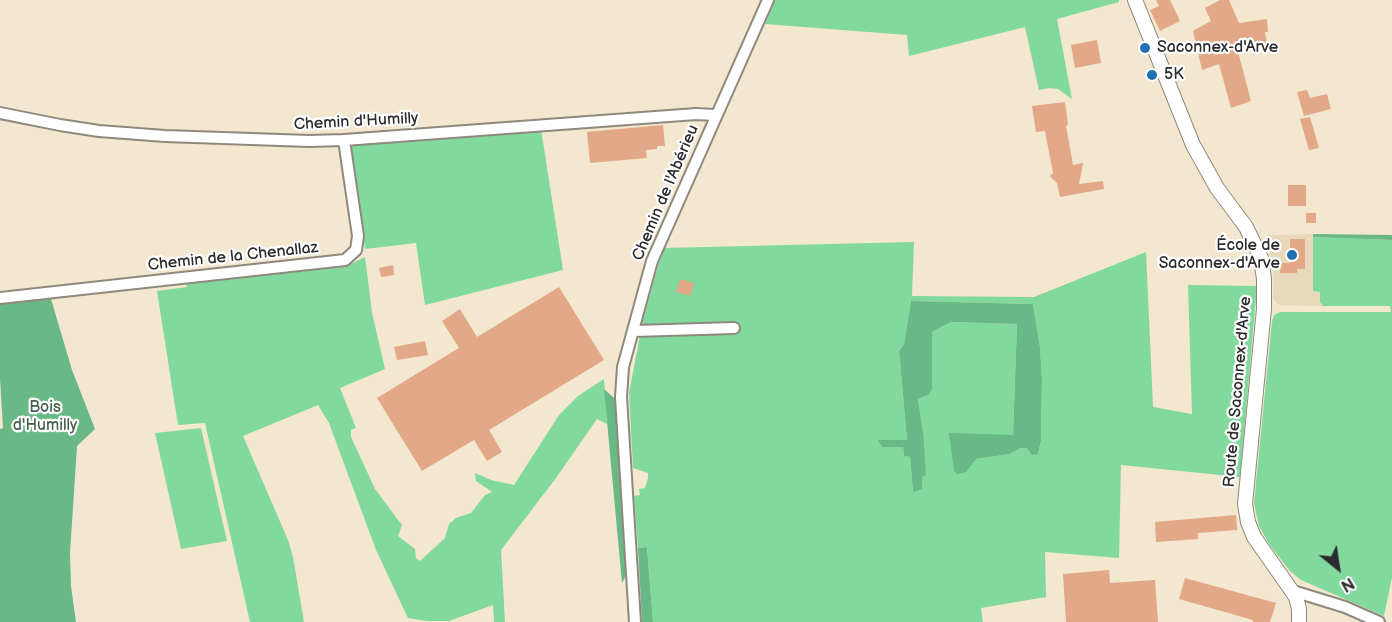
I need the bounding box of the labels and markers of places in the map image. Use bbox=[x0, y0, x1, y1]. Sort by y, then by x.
place label: Saconnex-d'Arve bbox=[1157, 38, 1278, 58]
marker: Saconnex-d'Arve bbox=[1138, 41, 1152, 55]
place label: 5K bbox=[1164, 65, 1183, 85]
marker: 5K bbox=[1145, 68, 1159, 82]
place label: École de Saconnex-d'Arve bbox=[1159, 236, 1280, 274]
marker: École de Saconnex-d'Arve bbox=[1285, 248, 1299, 262]

